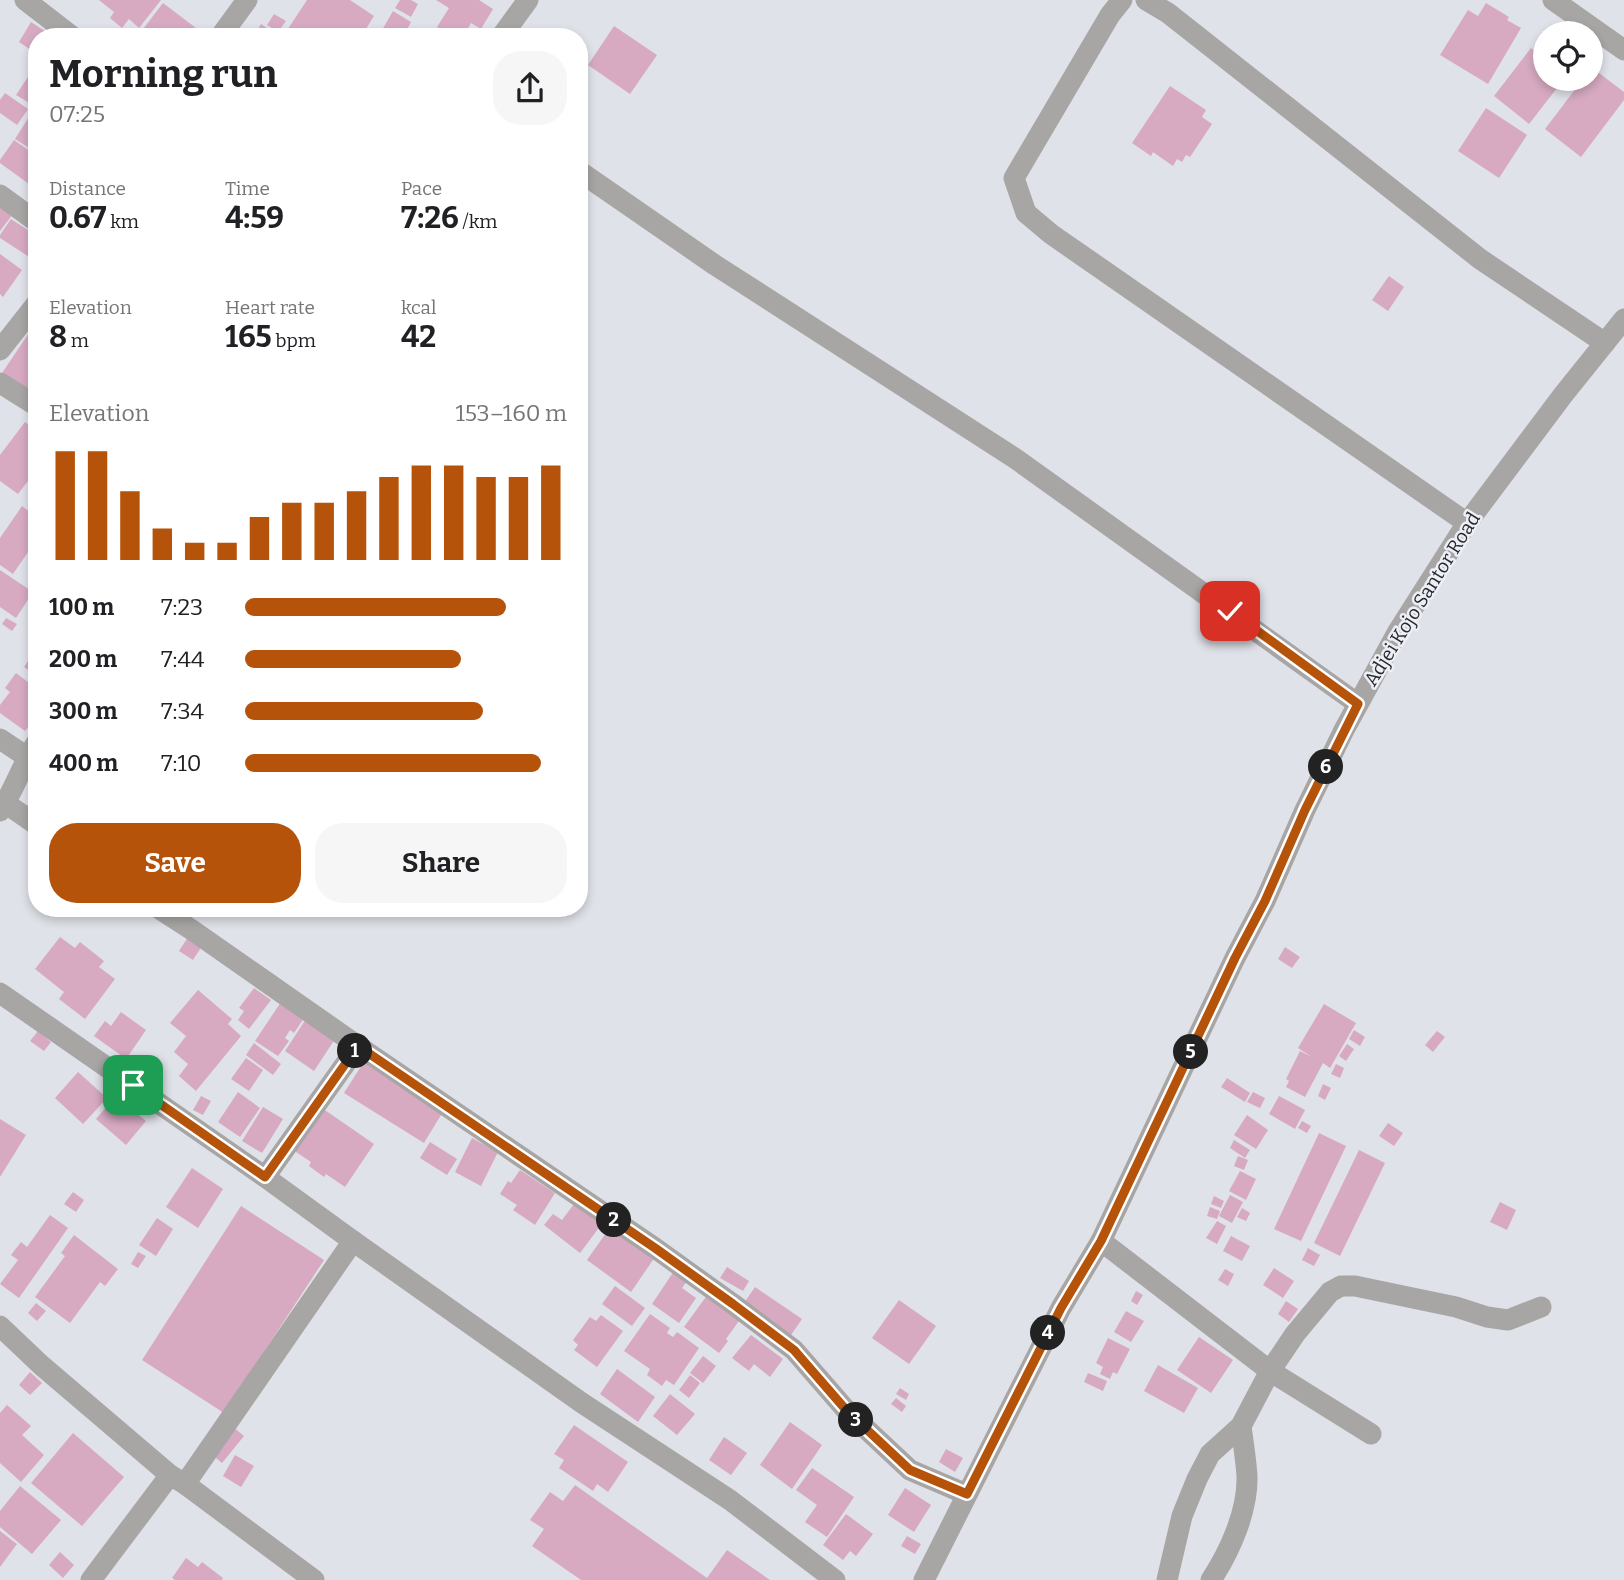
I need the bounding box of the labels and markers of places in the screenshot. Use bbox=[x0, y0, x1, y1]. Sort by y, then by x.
pin bbox=[1200, 581, 1260, 641]
pin: 6 bbox=[1308, 750, 1344, 784]
pin: 1 bbox=[338, 1034, 372, 1068]
pin: 5 bbox=[1174, 1034, 1208, 1070]
pin bbox=[103, 1055, 163, 1115]
pin: 2 bbox=[596, 1202, 632, 1238]
pin: 4 bbox=[1030, 1316, 1066, 1350]
pin: 3 bbox=[838, 1402, 874, 1438]

